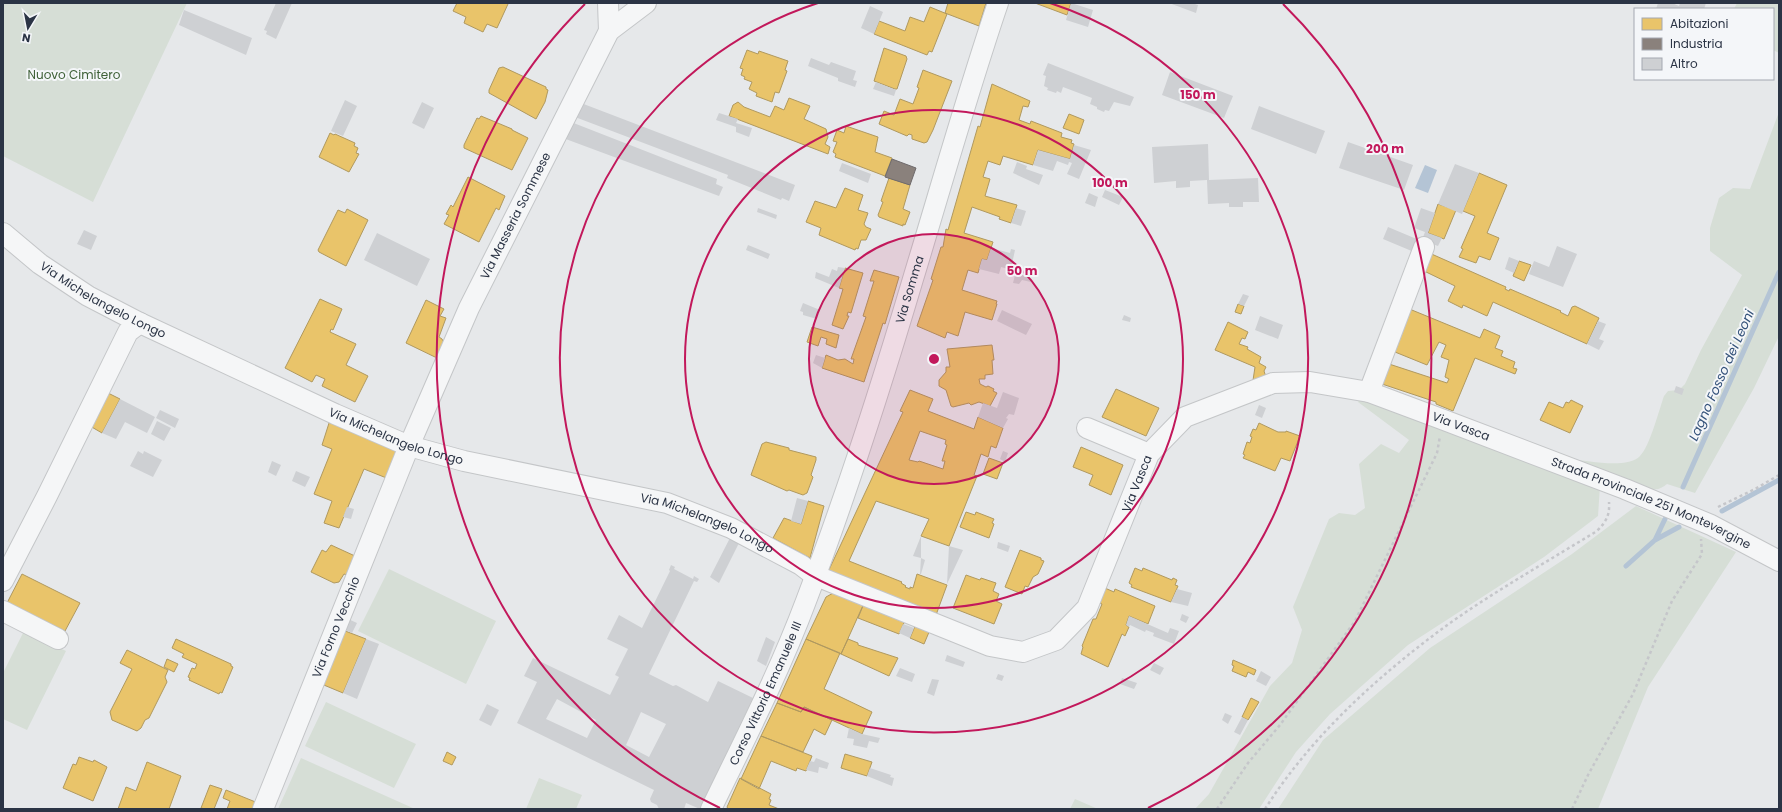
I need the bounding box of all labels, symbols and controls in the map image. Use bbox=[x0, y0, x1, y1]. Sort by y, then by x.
north arrow bbox=[8, 8, 48, 48]
legend bbox=[1634, 8, 1774, 80]
text: Abitazioni bbox=[1670, 15, 1728, 32]
text: N bbox=[21, 29, 32, 46]
text: Industria bbox=[1670, 35, 1723, 52]
text: Altro bbox=[1670, 55, 1698, 72]
park label: Nuovo Cimitero bbox=[28, 66, 121, 83]
text: 150 m bbox=[1180, 86, 1216, 103]
text: 200 m bbox=[1366, 140, 1404, 157]
street label: Via Masseria Sommese bbox=[476, 149, 554, 282]
text: 100 m bbox=[1092, 174, 1128, 191]
street label: Via Somma bbox=[891, 254, 928, 325]
street label: Via Michelangelo Longo bbox=[37, 257, 169, 342]
text: 50 m bbox=[1007, 262, 1038, 279]
water label: Lagno Fosso dei Leoni bbox=[1684, 306, 1759, 444]
centre of rings bbox=[927, 352, 941, 366]
street label: Via Michelangelo Longo bbox=[326, 403, 466, 469]
street label: Via Vasca bbox=[1430, 407, 1492, 445]
street label: Via Vasca bbox=[1117, 452, 1156, 515]
street label: Strada Provinciale 251 Montevergine bbox=[1549, 453, 1754, 553]
street label: Via Michelangelo Longo bbox=[639, 489, 777, 557]
street label: Via Forno Vecchio bbox=[308, 574, 364, 680]
street label: Corso Vittorio Emanuele III bbox=[725, 619, 805, 768]

